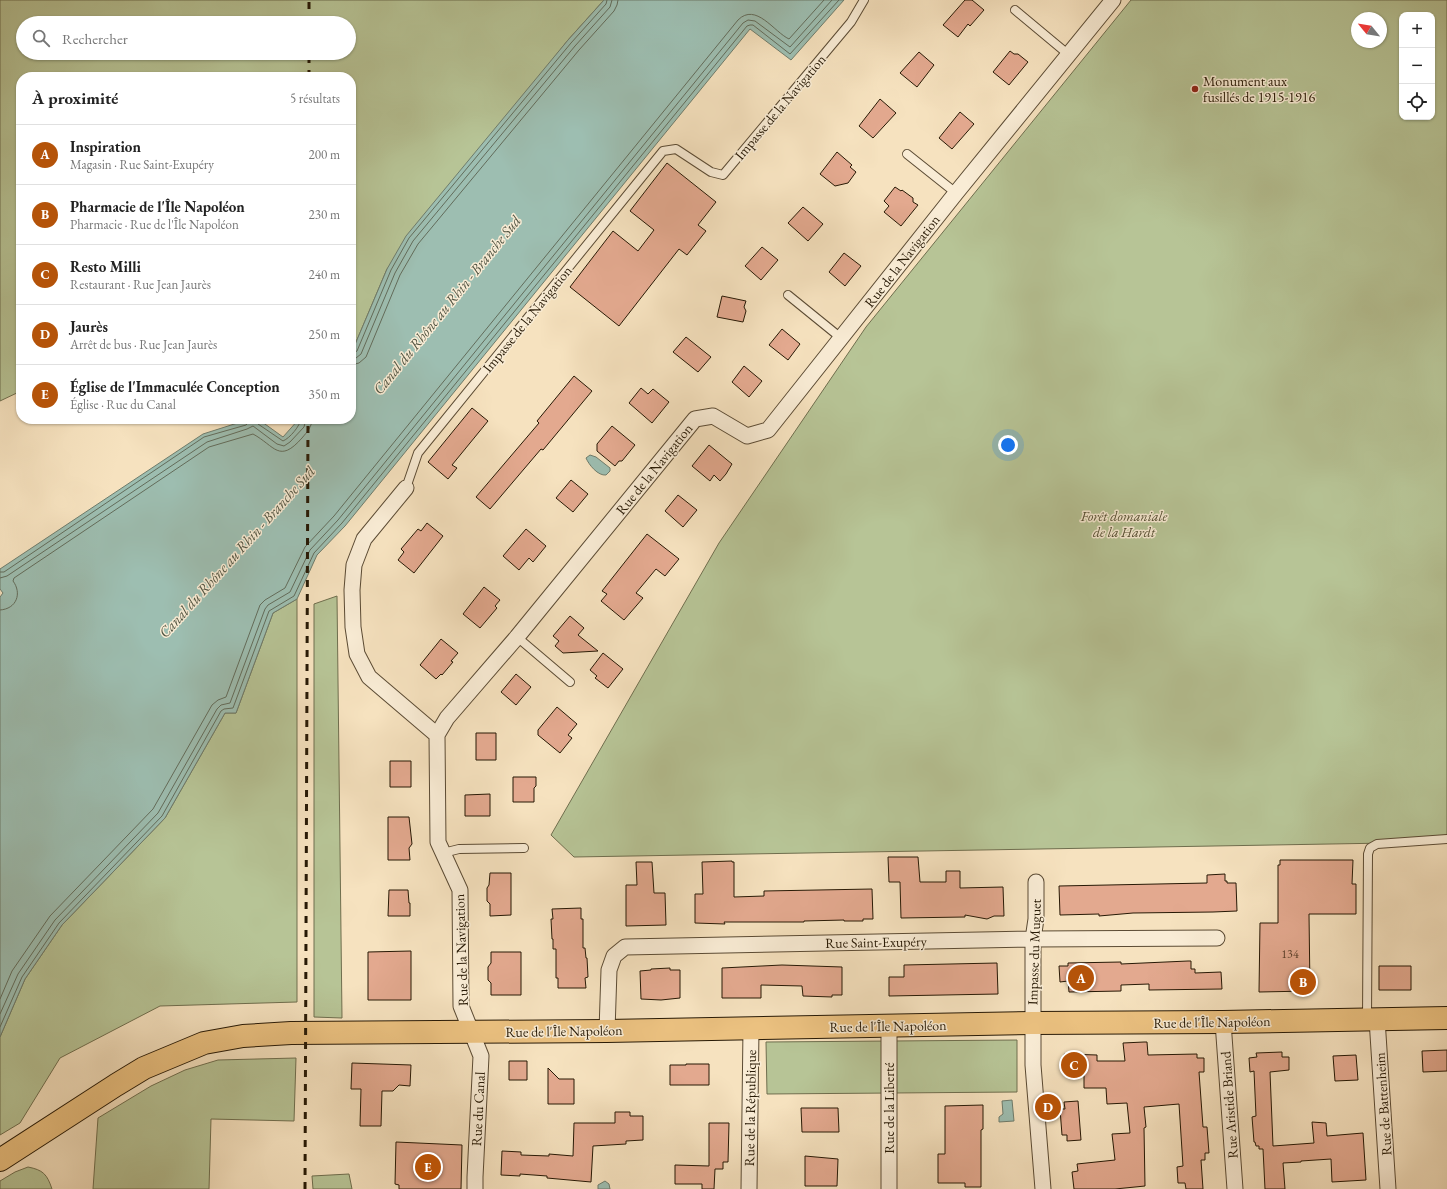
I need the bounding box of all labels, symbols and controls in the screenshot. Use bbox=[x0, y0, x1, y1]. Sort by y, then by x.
north arrow bbox=[1351, 12, 1387, 48]
map controls bbox=[1399, 12, 1435, 120]
button: + bbox=[1399, 12, 1435, 48]
search box bbox=[16, 16, 356, 60]
icon: search bbox=[30, 27, 52, 49]
text: Rechercher bbox=[62, 29, 128, 48]
button: − bbox=[1399, 48, 1435, 84]
street label: Impasse de la Navigation bbox=[731, 50, 830, 163]
place label: Monument aux fusillés de 1915-1916 bbox=[1203, 72, 1316, 106]
marker: Monument aux fusillés de 1915-1916 bbox=[1190, 84, 1200, 94]
button: locate bbox=[1399, 84, 1435, 120]
text: À proximité bbox=[32, 87, 118, 109]
text: 5 résultats bbox=[290, 90, 340, 107]
text: Inspiration bbox=[70, 137, 141, 156]
text: A bbox=[40, 146, 50, 163]
text: 200 m bbox=[309, 146, 340, 163]
text: Magasin · Rue Saint-Exupéry bbox=[70, 156, 214, 173]
text: Pharmacie de l'Île Napoléon bbox=[70, 197, 245, 216]
text: B bbox=[41, 206, 49, 223]
text: 230 m bbox=[309, 206, 340, 223]
water label: Canal du Rhône au Rhin - Branche Sud bbox=[369, 211, 525, 398]
street label: Rue de la Navigation bbox=[860, 211, 944, 311]
text: Pharmacie · Rue de l'Île Napoléon bbox=[70, 216, 239, 233]
text: Resto Milli bbox=[70, 257, 141, 276]
street label: Impasse de la Navigation bbox=[478, 261, 576, 376]
text: C bbox=[40, 266, 50, 283]
text: 240 m bbox=[309, 266, 340, 283]
text: Restaurant · Rue Jean Jaurès bbox=[70, 276, 211, 293]
text: Jaurès bbox=[70, 317, 108, 336]
text: D bbox=[40, 326, 50, 343]
text: 250 m bbox=[309, 326, 340, 343]
text: Arrêt de bus · Rue Jean Jaurès bbox=[70, 336, 217, 353]
text: Église de l'Immaculée Conception bbox=[70, 377, 280, 396]
text: E bbox=[41, 386, 49, 403]
text: 350 m bbox=[309, 386, 340, 403]
text: Église · Rue du Canal bbox=[70, 396, 176, 413]
street label: Rue de la Navigation bbox=[612, 419, 697, 518]
your location bbox=[998, 435, 1018, 455]
water label: Canal du Rhône au Rhin - Branche Sud bbox=[154, 462, 319, 641]
park label: Forêt domaniale de la Hardt bbox=[1080, 507, 1167, 541]
street label: Rue de la Navigation bbox=[450, 893, 472, 1007]
street label: Impasse du Muguet bbox=[1023, 898, 1045, 1005]
street label: Rue Saint-Exupéry bbox=[825, 932, 928, 952]
house number: 134 bbox=[1281, 946, 1299, 962]
pin: A bbox=[1068, 963, 1094, 993]
pin: B bbox=[1290, 967, 1316, 997]
street label: Rue de l'Île Napoléon bbox=[1153, 1012, 1271, 1032]
street label: Rue de l'Île Napoléon bbox=[829, 1016, 947, 1036]
street label: Rue de l'Île Napoléon bbox=[505, 1021, 623, 1041]
street label: Rue de la République bbox=[740, 1049, 760, 1167]
pin: C bbox=[1061, 1050, 1087, 1080]
street label: Rue Aristide Briand bbox=[1216, 1050, 1242, 1159]
street label: Rue de Battenheim bbox=[1370, 1052, 1396, 1156]
street label: Rue de la Liberté bbox=[880, 1062, 898, 1154]
street label: Rue du Canal bbox=[467, 1071, 489, 1147]
pin: D bbox=[1035, 1092, 1061, 1122]
pin: E bbox=[415, 1152, 441, 1182]

